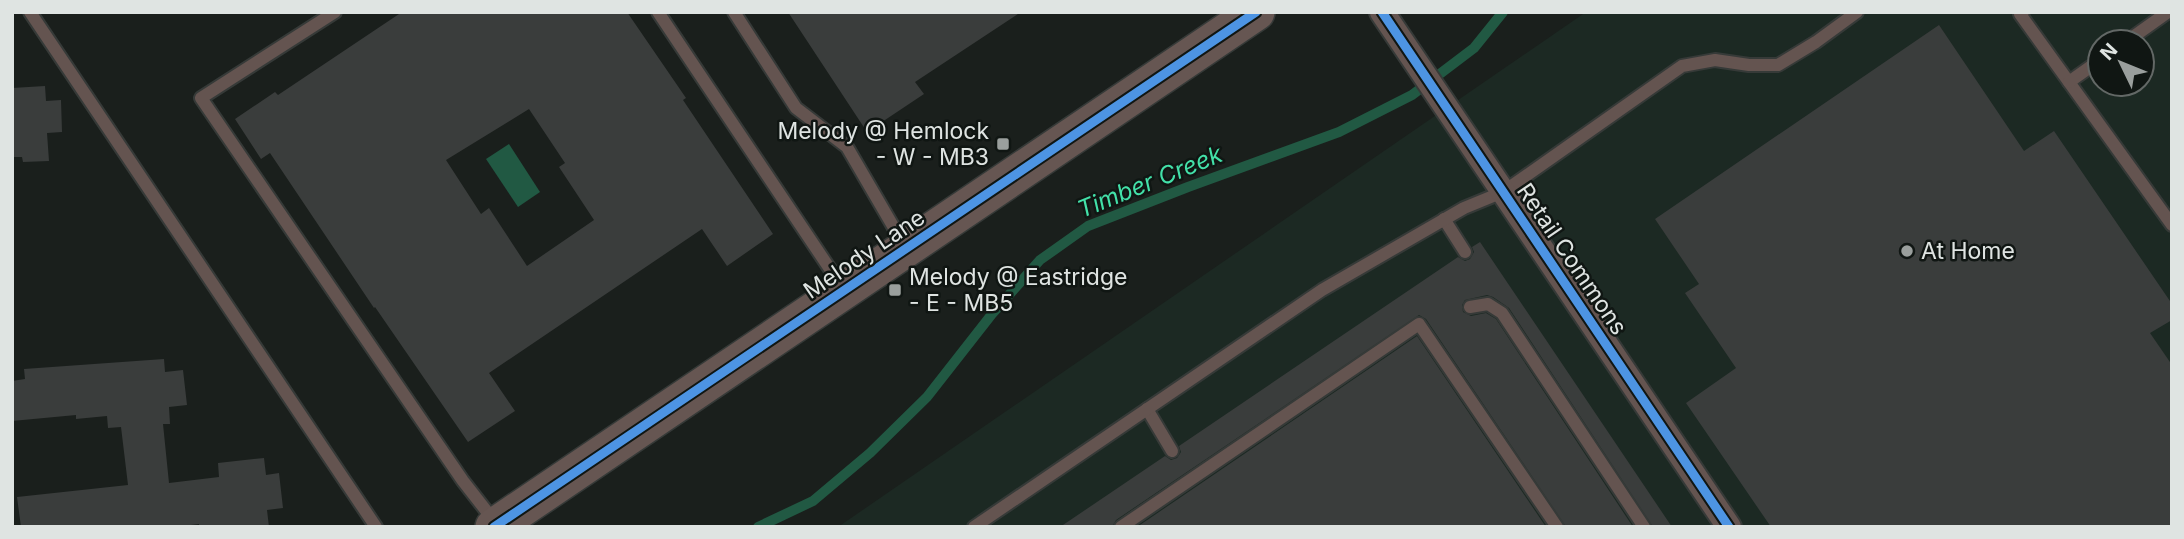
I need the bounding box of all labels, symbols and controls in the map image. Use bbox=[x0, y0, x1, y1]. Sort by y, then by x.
north arrow bbox=[2086, 28, 2156, 98]
text: N bbox=[2096, 39, 2122, 65]
place label: Melody @ Hemlock - W - MB3 bbox=[777, 117, 989, 171]
marker: Melody @ Hemlock - W - MB3 bbox=[995, 136, 1011, 152]
water label: Timber Creek bbox=[1073, 139, 1227, 224]
street label: Retail Commons bbox=[1511, 178, 1633, 340]
street label: Melody Lane bbox=[798, 203, 930, 305]
place label: At Home bbox=[1921, 237, 2015, 265]
marker: At Home bbox=[1899, 243, 1915, 259]
place label: Melody @ Eastridge - E - MB5 bbox=[909, 263, 1127, 317]
marker: Melody @ Eastridge - E - MB5 bbox=[887, 282, 903, 298]

